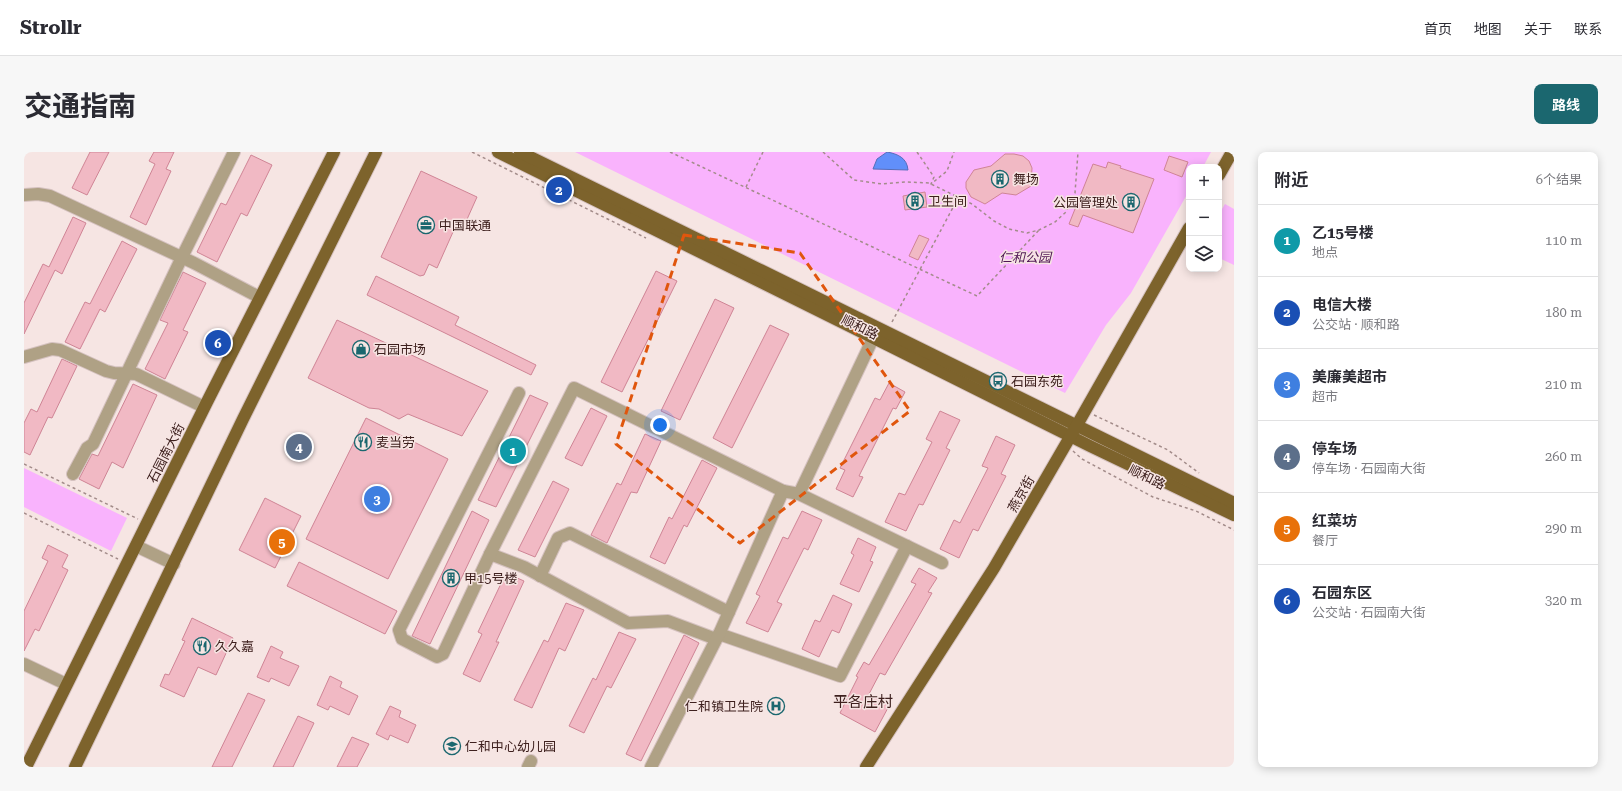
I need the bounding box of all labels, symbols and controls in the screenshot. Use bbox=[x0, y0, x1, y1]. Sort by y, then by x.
text: Strollr bbox=[20, 16, 82, 39]
text: 首页 bbox=[1424, 21, 1452, 37]
text: 地图 bbox=[1474, 21, 1502, 37]
text: 关于 bbox=[1524, 21, 1552, 37]
text: 联系 bbox=[1574, 21, 1602, 37]
button: 路线 bbox=[1534, 84, 1598, 124]
text: 交通指南 bbox=[24, 90, 136, 123]
map controls bbox=[1186, 164, 1222, 272]
button: + bbox=[1186, 164, 1222, 200]
building icon: 舞场 bbox=[990, 169, 1010, 189]
text: 附近 bbox=[1274, 170, 1308, 190]
place label: 舞场 bbox=[1013, 172, 1039, 187]
text: 6个结果 bbox=[1536, 172, 1582, 187]
pin: 2 bbox=[546, 175, 572, 205]
building icon: 卫生间 bbox=[905, 191, 925, 211]
building icon: 公园管理处 bbox=[1121, 192, 1141, 212]
place label: 卫生间 bbox=[928, 194, 967, 209]
place label: 公园管理处 bbox=[1053, 195, 1118, 210]
button: − bbox=[1186, 200, 1222, 236]
office icon: 中国联通 bbox=[416, 215, 436, 235]
place label: 中国联通 bbox=[439, 218, 491, 233]
text: 乙15号楼 bbox=[1312, 224, 1374, 242]
text: 1 bbox=[1283, 233, 1291, 248]
text: 110 m bbox=[1545, 233, 1582, 248]
button: layers bbox=[1186, 236, 1222, 272]
text: 地点 bbox=[1312, 245, 1338, 260]
park label: 仁和公园 bbox=[999, 250, 1053, 265]
text: 电信大楼 bbox=[1312, 296, 1372, 314]
text: 2 bbox=[1283, 305, 1291, 320]
text: 180 m bbox=[1545, 305, 1582, 320]
street label: 顺和路 bbox=[839, 312, 881, 342]
text: 公交站 · 顺和路 bbox=[1312, 317, 1400, 332]
pin: 6 bbox=[205, 328, 231, 358]
shop icon: 石园市场 bbox=[351, 339, 371, 359]
place label: 石园市场 bbox=[374, 342, 426, 357]
text: 美廉美超市 bbox=[1312, 368, 1387, 386]
bus stop icon: 石园东苑 bbox=[988, 371, 1008, 391]
place label: 石园东苑 bbox=[1011, 374, 1063, 389]
text: 3 bbox=[1283, 377, 1291, 392]
text: 210 m bbox=[1545, 377, 1582, 392]
text: 超市 bbox=[1312, 389, 1338, 404]
your location bbox=[650, 415, 670, 435]
street label: 石园南大街 bbox=[145, 421, 187, 485]
pin: 4 bbox=[286, 432, 312, 462]
restaurant icon: 麦当劳 bbox=[353, 432, 373, 452]
place label: 麦当劳 bbox=[376, 435, 415, 450]
pin: 1 bbox=[500, 436, 526, 466]
text: 停车场 bbox=[1312, 440, 1357, 458]
text: 4 bbox=[1283, 449, 1291, 464]
text: 260 m bbox=[1545, 449, 1582, 464]
text: 停车场 · 石园南大街 bbox=[1312, 461, 1426, 476]
street label: 顺和路 bbox=[1126, 462, 1168, 492]
street label: 燕京街 bbox=[1005, 473, 1037, 515]
pin: 3 bbox=[364, 484, 390, 514]
text: 红菜坊 bbox=[1312, 512, 1357, 530]
text: 5 bbox=[1283, 521, 1291, 536]
text: 290 m bbox=[1545, 521, 1582, 536]
pin: 5 bbox=[269, 527, 295, 557]
text: 餐厅 bbox=[1312, 533, 1338, 548]
building icon: 甲15号楼 bbox=[441, 568, 461, 588]
place label: 甲15号楼 bbox=[464, 571, 518, 586]
text: 石园东区 bbox=[1312, 584, 1372, 602]
text: 6 bbox=[1283, 593, 1291, 608]
text: 320 m bbox=[1545, 593, 1582, 608]
text: 公交站 · 石园南大街 bbox=[1312, 605, 1426, 620]
restaurant icon: 久久嘉 bbox=[192, 636, 212, 656]
place label: 久久嘉 bbox=[215, 639, 254, 654]
district label: 平各庄村 bbox=[833, 693, 893, 711]
hospital icon: 仁和镇卫生院 bbox=[766, 696, 786, 716]
place label: 仁和镇卫生院 bbox=[685, 699, 763, 714]
school or university icon: 仁和中心幼儿园 bbox=[442, 736, 462, 756]
place label: 仁和中心幼儿园 bbox=[465, 739, 556, 754]

